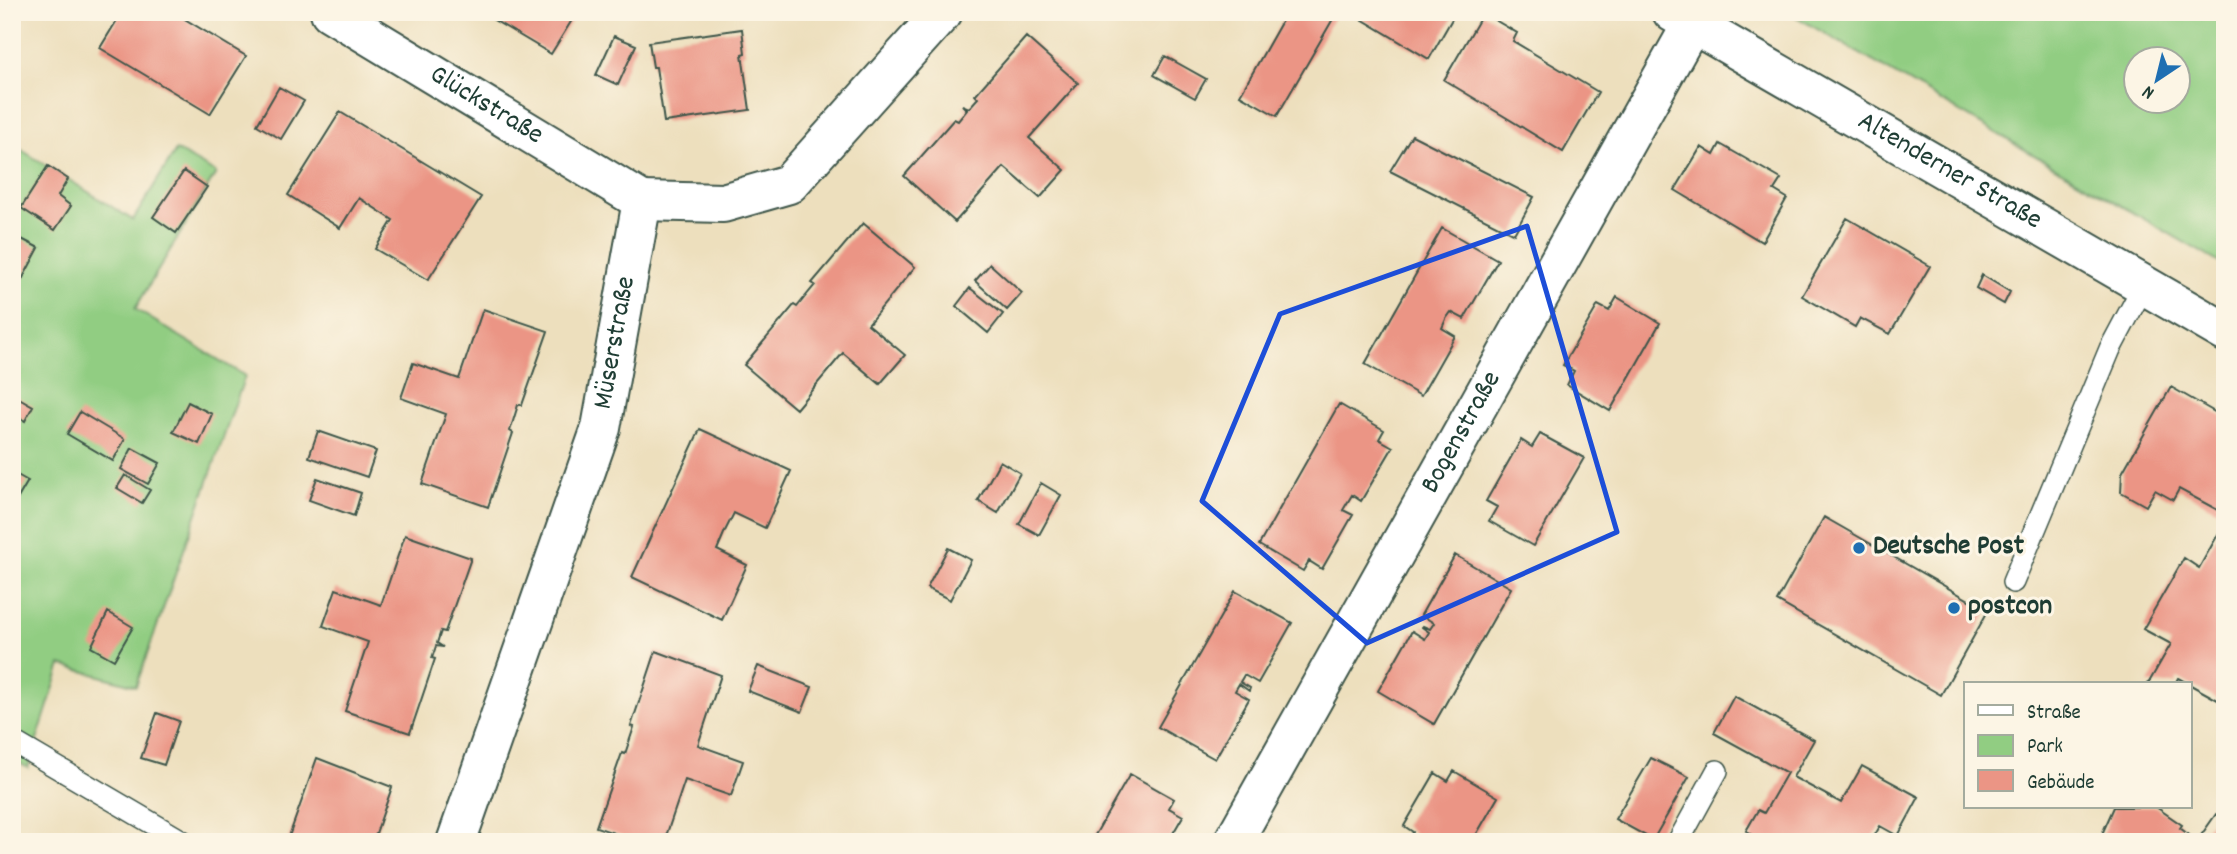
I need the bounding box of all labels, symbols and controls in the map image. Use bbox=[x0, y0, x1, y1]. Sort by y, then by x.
north arrow bbox=[2122, 46, 2192, 116]
street label: Glückstraße bbox=[421, 56, 550, 156]
text: N bbox=[2138, 77, 2161, 105]
street label: Altenderner Straße bbox=[1849, 103, 2049, 242]
street label: Müserstraße bbox=[585, 273, 648, 413]
street label: Bogenstraße bbox=[1412, 365, 1513, 501]
place label: Deutsche Post bbox=[1873, 528, 2025, 568]
marker: Deutsche Post bbox=[1851, 540, 1867, 556]
place label: postcon bbox=[1968, 588, 2052, 628]
marker: postcon bbox=[1946, 600, 1962, 616]
legend bbox=[1964, 682, 2192, 808]
text: Straße bbox=[2027, 699, 2081, 729]
text: Park bbox=[2027, 733, 2063, 763]
text: Gebäude bbox=[2027, 769, 2095, 799]

